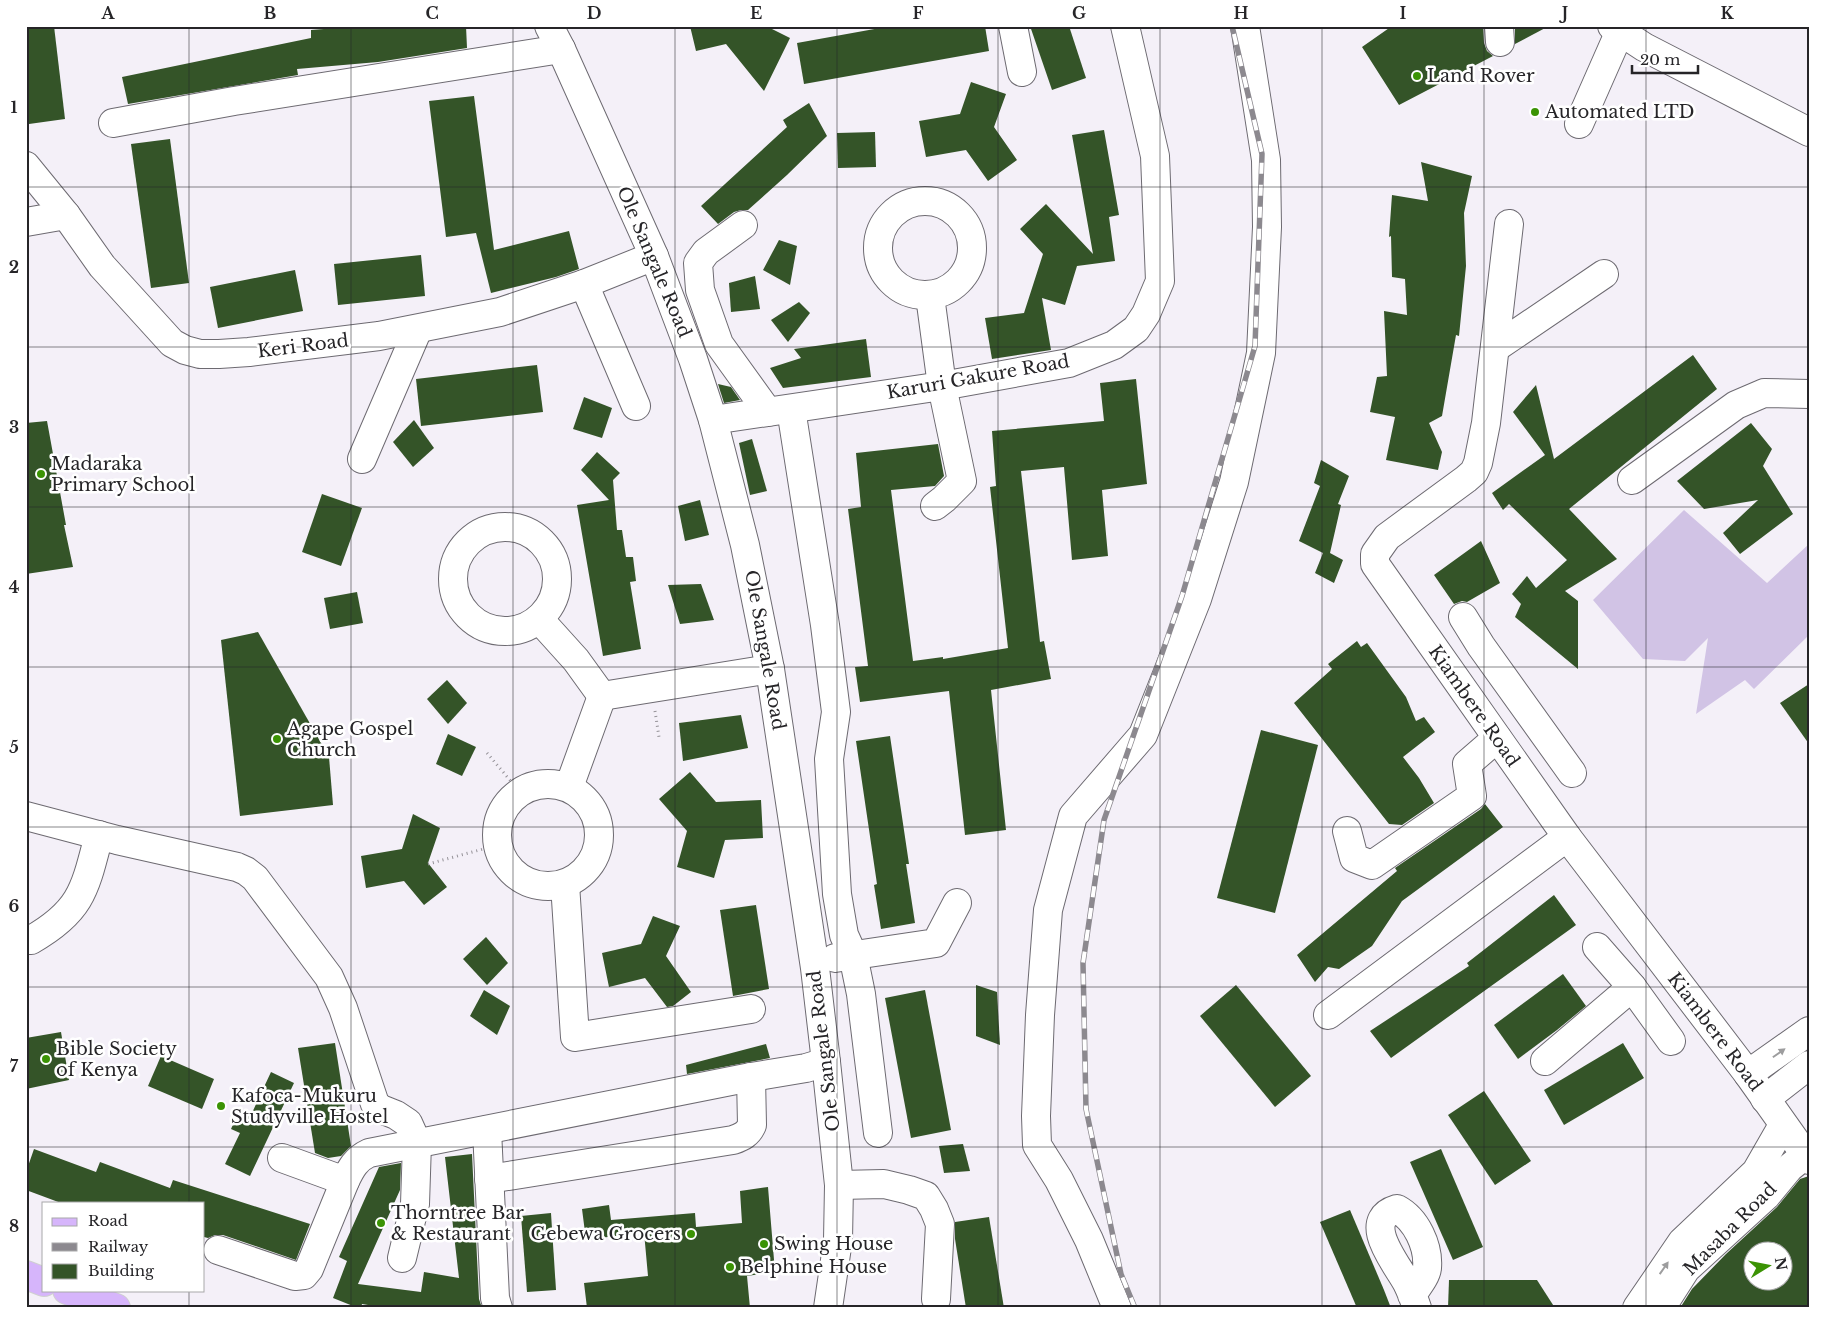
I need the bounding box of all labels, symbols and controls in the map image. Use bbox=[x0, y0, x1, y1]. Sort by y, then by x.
text: A bbox=[101, 3, 116, 23]
text: B bbox=[264, 3, 277, 23]
text: C bbox=[425, 3, 439, 23]
text: D bbox=[587, 3, 601, 23]
text: E bbox=[750, 3, 762, 23]
text: F bbox=[912, 3, 924, 23]
text: G bbox=[1072, 3, 1086, 23]
text: H bbox=[1233, 3, 1249, 23]
text: I bbox=[1400, 3, 1407, 23]
text: J bbox=[1559, 3, 1568, 23]
text: K bbox=[1720, 3, 1734, 23]
scale bar bbox=[1632, 42, 1699, 74]
text: 20 m bbox=[1640, 50, 1680, 69]
place label: Land Rover bbox=[1427, 65, 1535, 87]
marker: Land Rover bbox=[1411, 70, 1423, 82]
text: 1 bbox=[11, 97, 18, 117]
place label: Automated LTD bbox=[1544, 101, 1695, 123]
marker: Automated LTD bbox=[1529, 106, 1541, 118]
street label: Ole Sangale Road bbox=[612, 183, 696, 341]
text: 2 bbox=[9, 257, 19, 277]
street label: Keri Road bbox=[256, 329, 350, 363]
street label: Karuri Gakure Road bbox=[885, 350, 1071, 404]
text: 3 bbox=[9, 417, 19, 437]
place label: Madaraka Primary School bbox=[51, 453, 195, 496]
marker: Madaraka Primary School bbox=[35, 468, 47, 480]
street label: Ole Sangale Road bbox=[740, 568, 790, 732]
text: 4 bbox=[9, 577, 19, 597]
street label: Kiambere Road bbox=[1424, 641, 1524, 771]
place label: Agape Gospel Church bbox=[286, 718, 413, 761]
marker: Agape Gospel Church bbox=[271, 733, 283, 745]
text: 5 bbox=[9, 737, 19, 757]
text: 6 bbox=[9, 896, 20, 916]
street label: Kiambere Road bbox=[1663, 968, 1767, 1096]
street label: Ole Sangale Road bbox=[803, 969, 845, 1133]
place label: Bible Society of Kenya bbox=[56, 1038, 177, 1081]
one-way arrow bbox=[1772, 1048, 1785, 1058]
marker: Bible Society of Kenya bbox=[40, 1053, 52, 1065]
text: 7 bbox=[10, 1056, 19, 1076]
place label: Kafoca-Mukuru Studyville Hostel bbox=[231, 1085, 388, 1128]
marker: Kafoca-Mukuru Studyville Hostel bbox=[215, 1100, 227, 1112]
street label: Masaba Road bbox=[1679, 1178, 1781, 1280]
legend bbox=[42, 1202, 205, 1292]
place label: Thorntree Bar & Restaurant bbox=[391, 1202, 524, 1245]
text: Road bbox=[88, 1211, 128, 1230]
text: 8 bbox=[9, 1216, 19, 1236]
marker: Thorntree Bar & Restaurant bbox=[375, 1217, 387, 1229]
place label: Gebewa Grocers bbox=[531, 1223, 681, 1245]
marker: Gebewa Grocers bbox=[685, 1228, 697, 1240]
place label: Swing House bbox=[774, 1233, 893, 1255]
text: Railway bbox=[88, 1237, 149, 1256]
marker: Swing House bbox=[758, 1238, 770, 1250]
north arrow bbox=[1742, 1242, 1792, 1292]
place label: Belphine House bbox=[740, 1256, 887, 1278]
text: N bbox=[1771, 1256, 1791, 1272]
text: Building bbox=[88, 1261, 155, 1280]
marker: Belphine House bbox=[724, 1261, 736, 1273]
one-way arrow bbox=[1659, 1261, 1669, 1274]

